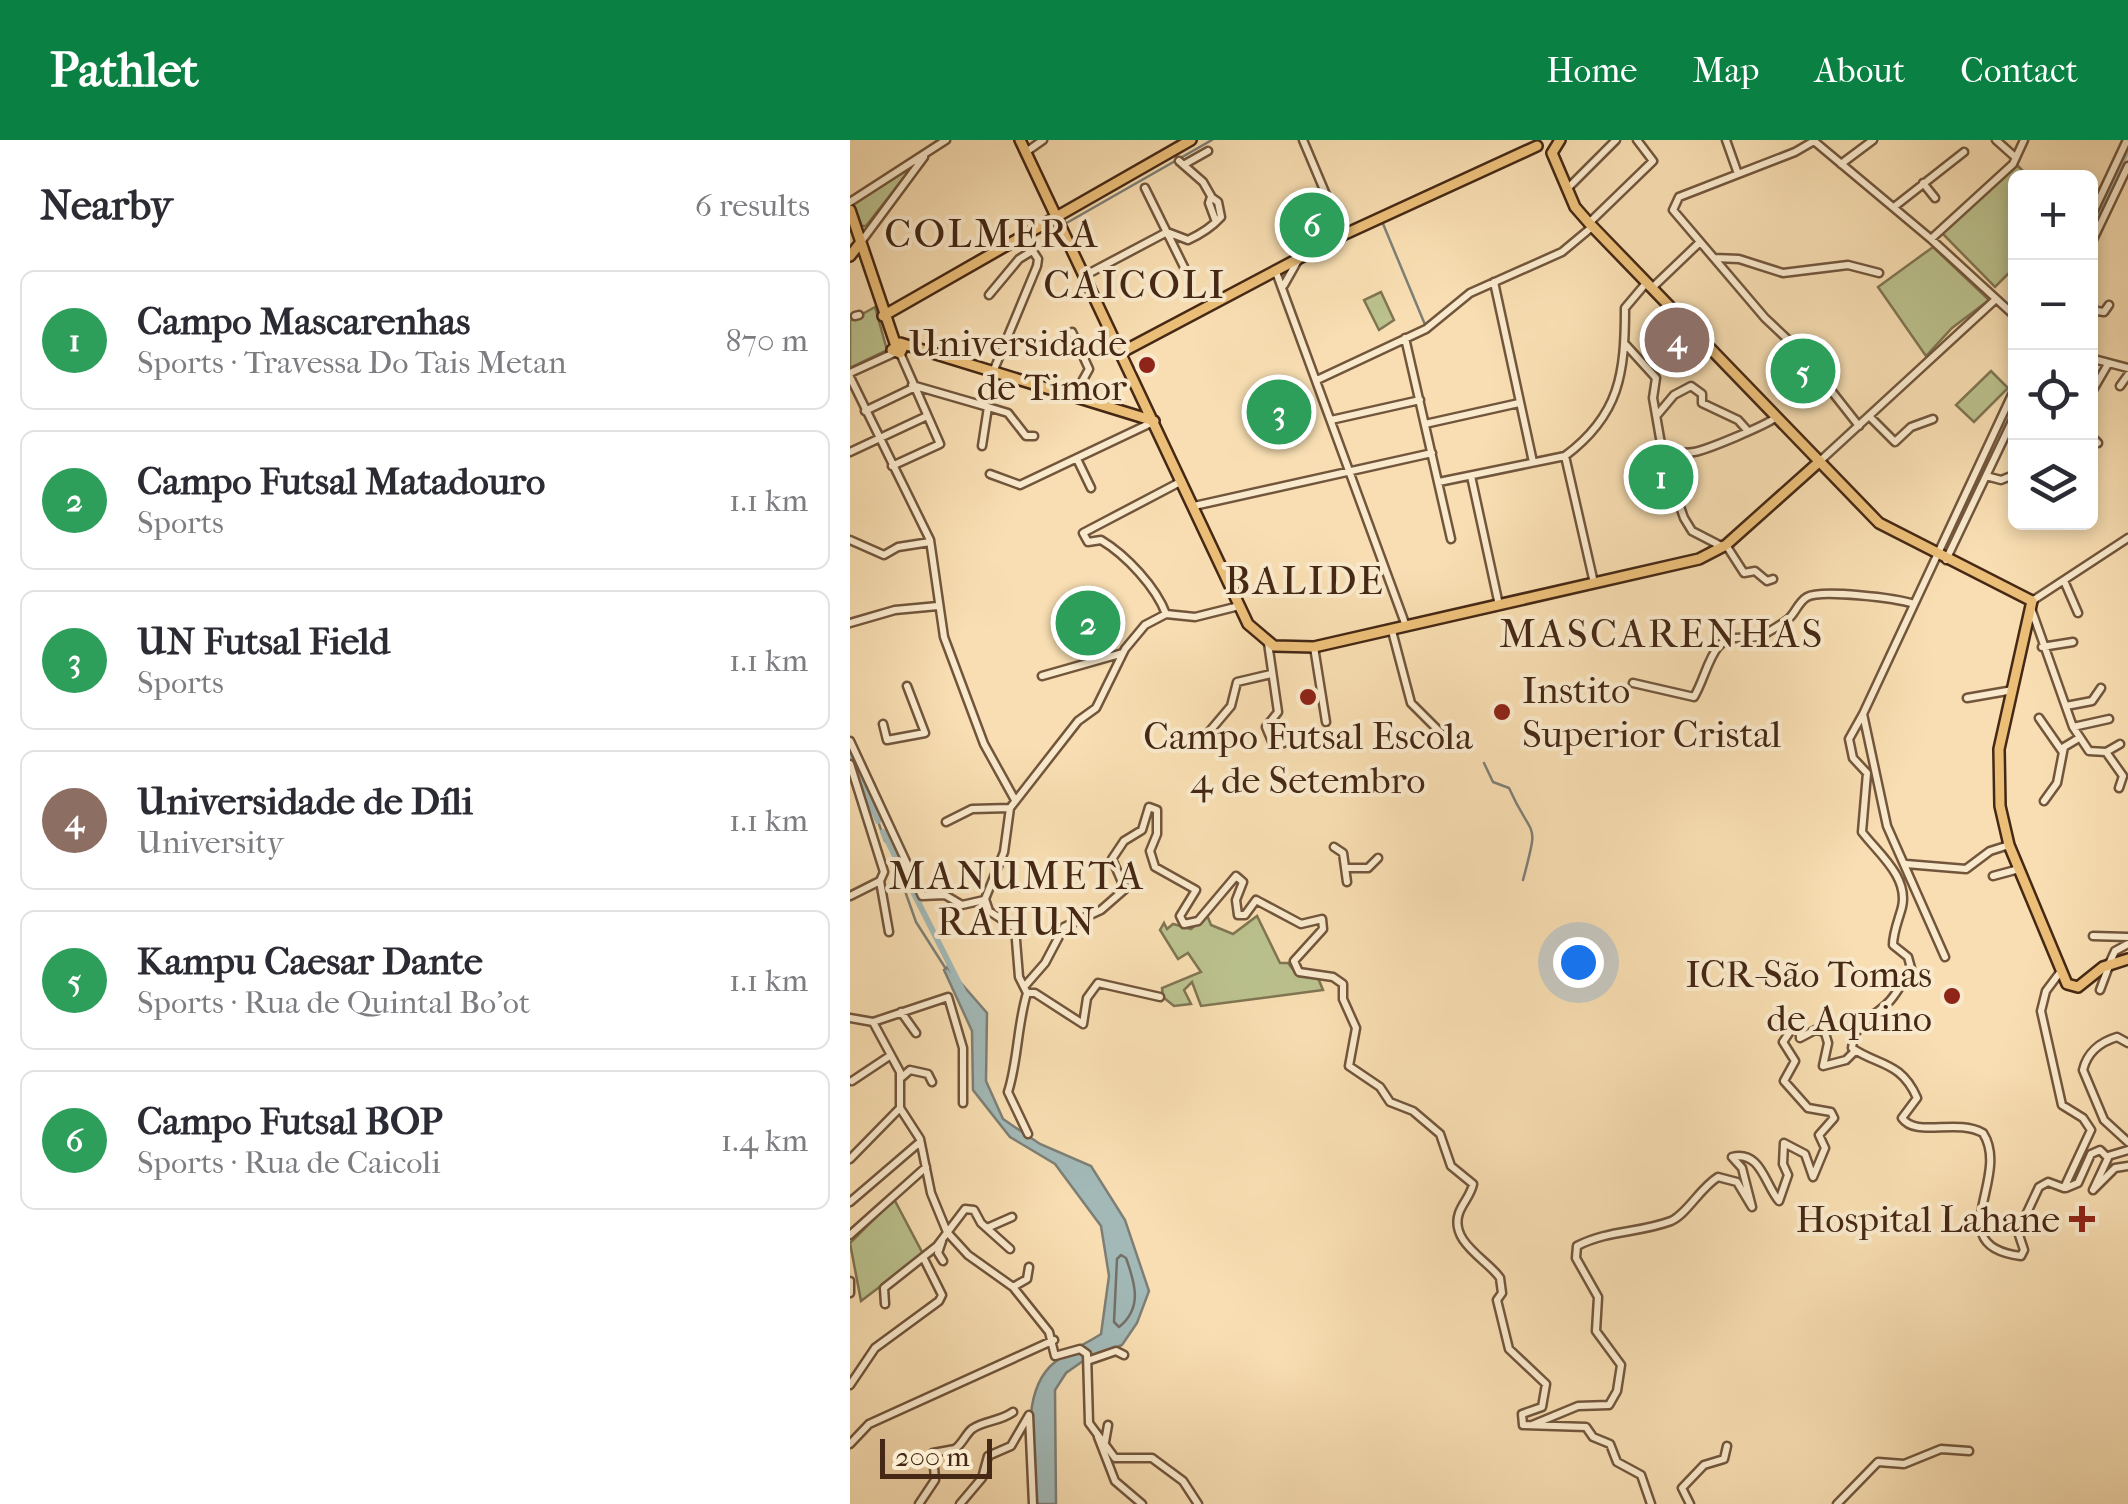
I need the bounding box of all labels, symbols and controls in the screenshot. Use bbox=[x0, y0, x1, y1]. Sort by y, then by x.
text: Pathlet bbox=[50, 42, 199, 98]
text: Home bbox=[1546, 50, 1637, 91]
text: Map bbox=[1692, 50, 1760, 91]
text: About bbox=[1815, 50, 1905, 91]
text: Contact bbox=[1960, 50, 2078, 91]
map controls bbox=[2008, 170, 2098, 530]
button: + bbox=[2008, 170, 2098, 260]
text: Nearby bbox=[40, 181, 172, 230]
text: 6 results bbox=[695, 187, 810, 224]
pin: 6 bbox=[1280, 188, 1344, 262]
district label: COLMERA bbox=[884, 211, 1100, 257]
button: − bbox=[2008, 260, 2098, 350]
district label: CAICOLI bbox=[1043, 262, 1227, 308]
text: Campo Mascarenhas bbox=[137, 299, 470, 344]
pin: 4 bbox=[1644, 302, 1710, 378]
place label: Universidade de Timor bbox=[909, 321, 1128, 410]
text: 1 bbox=[69, 322, 80, 359]
text: 870 m bbox=[725, 322, 808, 359]
pin: 5 bbox=[1770, 334, 1836, 408]
text: Sports · Travessa Do Tais Metan bbox=[137, 344, 567, 381]
button: locate bbox=[2008, 350, 2098, 440]
marker: Universidade de Timor bbox=[1136, 354, 1158, 376]
pin: 3 bbox=[1246, 374, 1312, 450]
pin: 1 bbox=[1628, 440, 1694, 514]
button: layers bbox=[2008, 440, 2098, 530]
text: Campo Futsal Matadouro bbox=[137, 459, 545, 504]
text: 2 bbox=[66, 482, 83, 519]
text: 1.1 km bbox=[729, 482, 808, 519]
text: Sports bbox=[137, 504, 224, 541]
district label: BALIDE bbox=[1224, 558, 1386, 604]
pin: 2 bbox=[1056, 586, 1120, 660]
district label: MASCARENHAS bbox=[1499, 611, 1825, 657]
text: UN Futsal Field bbox=[137, 619, 390, 664]
text: 3 bbox=[68, 642, 81, 679]
text: 1.1 km bbox=[729, 642, 808, 679]
text: Sports bbox=[137, 664, 224, 701]
place label: Instito Superior Cristal bbox=[1522, 668, 1781, 757]
marker: Campo Futsal Escola 4 de Setembro bbox=[1297, 686, 1319, 708]
marker: Instito Superior Cristal bbox=[1491, 701, 1513, 723]
place label: Campo Futsal Escola 4 de Setembro bbox=[1143, 714, 1473, 803]
text: Universidade de Díli bbox=[137, 779, 473, 824]
text: 4 bbox=[65, 802, 84, 839]
text: 1.1 km bbox=[729, 802, 808, 839]
text: University bbox=[137, 824, 284, 861]
district label: MANUMETA RAHUN bbox=[889, 853, 1145, 945]
your location bbox=[1553, 937, 1604, 988]
text: Kampu Caesar Dante bbox=[137, 939, 483, 984]
place label: ICR-São Tomas de Aquino bbox=[1686, 952, 1932, 1041]
text: 5 bbox=[68, 962, 81, 999]
text: 1.1 km bbox=[729, 962, 808, 999]
text: Sports · Rua de Quintal Bo'ot bbox=[137, 984, 530, 1021]
marker: ICR-São Tomas de Aquino bbox=[1941, 985, 1963, 1007]
text: Campo Futsal BOP bbox=[137, 1099, 443, 1144]
text: 6 bbox=[66, 1122, 83, 1159]
text: 1.4 km bbox=[721, 1122, 808, 1159]
text: Sports · Rua de Caicoli bbox=[137, 1144, 441, 1181]
place label: Hospital Lahane bbox=[1796, 1197, 2060, 1242]
marker: Hospital Lahane bbox=[2069, 1206, 2095, 1232]
scale bar bbox=[880, 1434, 992, 1478]
text: 200 m bbox=[895, 1440, 970, 1473]

